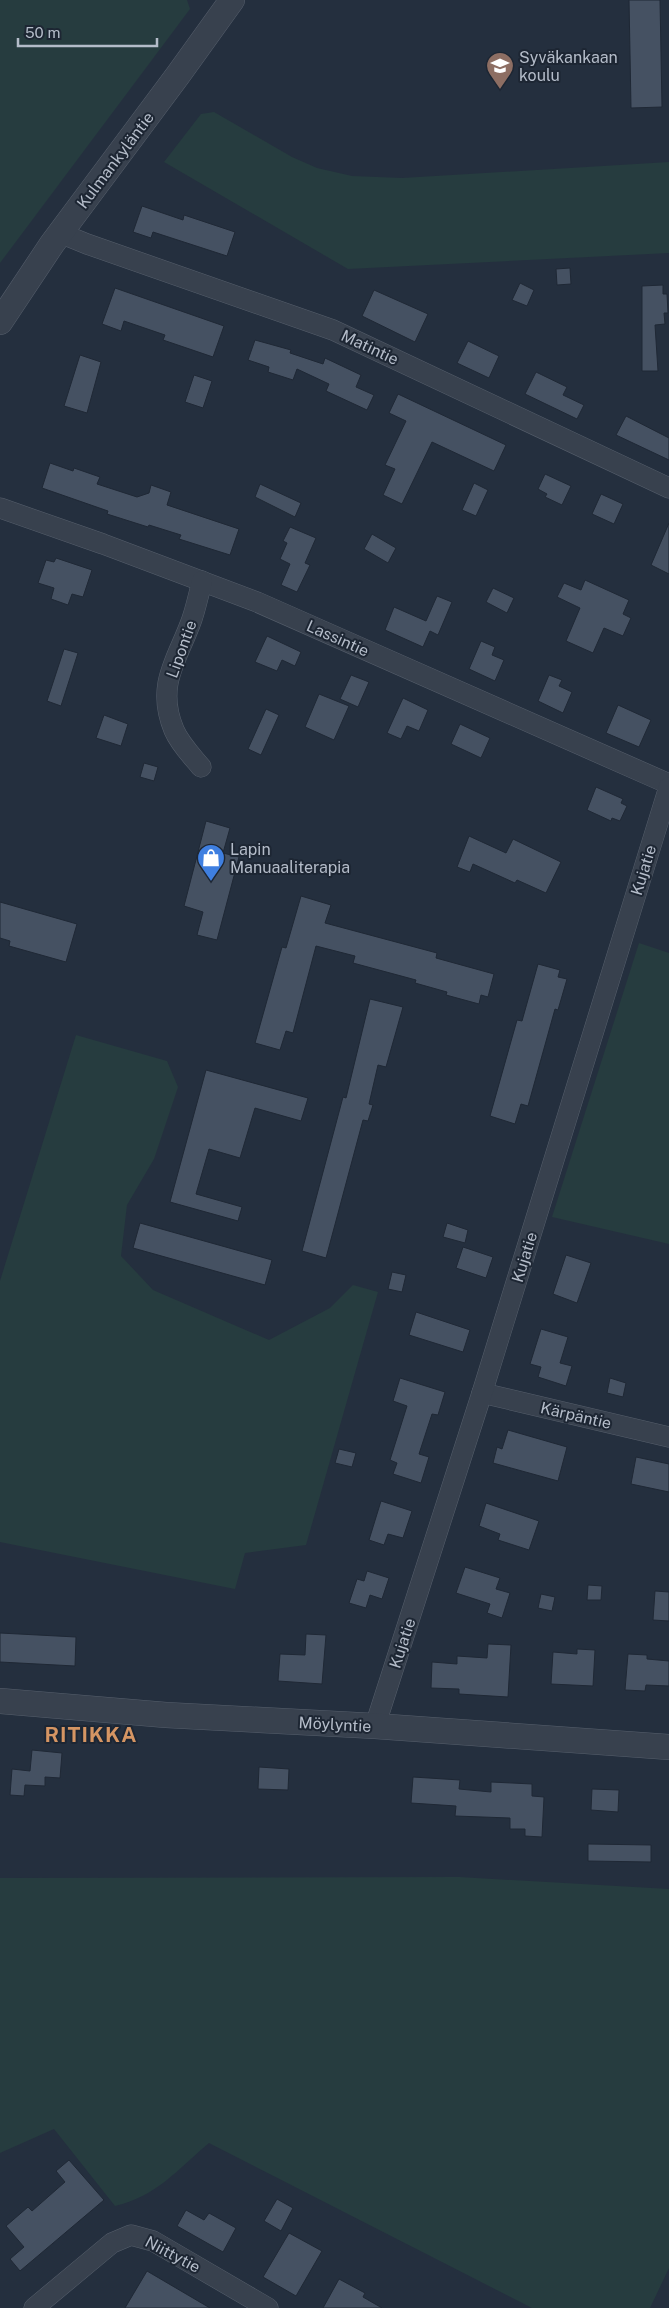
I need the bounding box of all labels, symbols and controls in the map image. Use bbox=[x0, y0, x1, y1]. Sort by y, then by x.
scale bar bbox=[18, 15, 156, 47]
text: 50 m bbox=[25, 24, 60, 41]
place label: Syväkankaan koulu bbox=[519, 48, 618, 85]
school or university icon: Syväkankaan koulu bbox=[485, 51, 515, 90]
street label: Kulmankyläntie bbox=[73, 108, 158, 212]
street label: Matintie bbox=[338, 326, 401, 369]
street label: Lassintie bbox=[304, 616, 372, 661]
street label: Lipontie bbox=[162, 618, 201, 681]
place label: Lapin Manuaaliterapia bbox=[230, 840, 350, 877]
shop icon: Lapin Manuaaliterapia bbox=[196, 843, 226, 882]
street label: Kujatie bbox=[627, 843, 660, 898]
street label: Kujatie bbox=[508, 1230, 541, 1285]
street label: Kärpäntie bbox=[539, 1398, 613, 1433]
street label: Kujatie bbox=[385, 1616, 419, 1671]
street label: Möylyntie bbox=[298, 1713, 372, 1736]
district label: RITIKKA bbox=[44, 1722, 138, 1747]
street label: Niittytie bbox=[142, 2232, 204, 2277]

